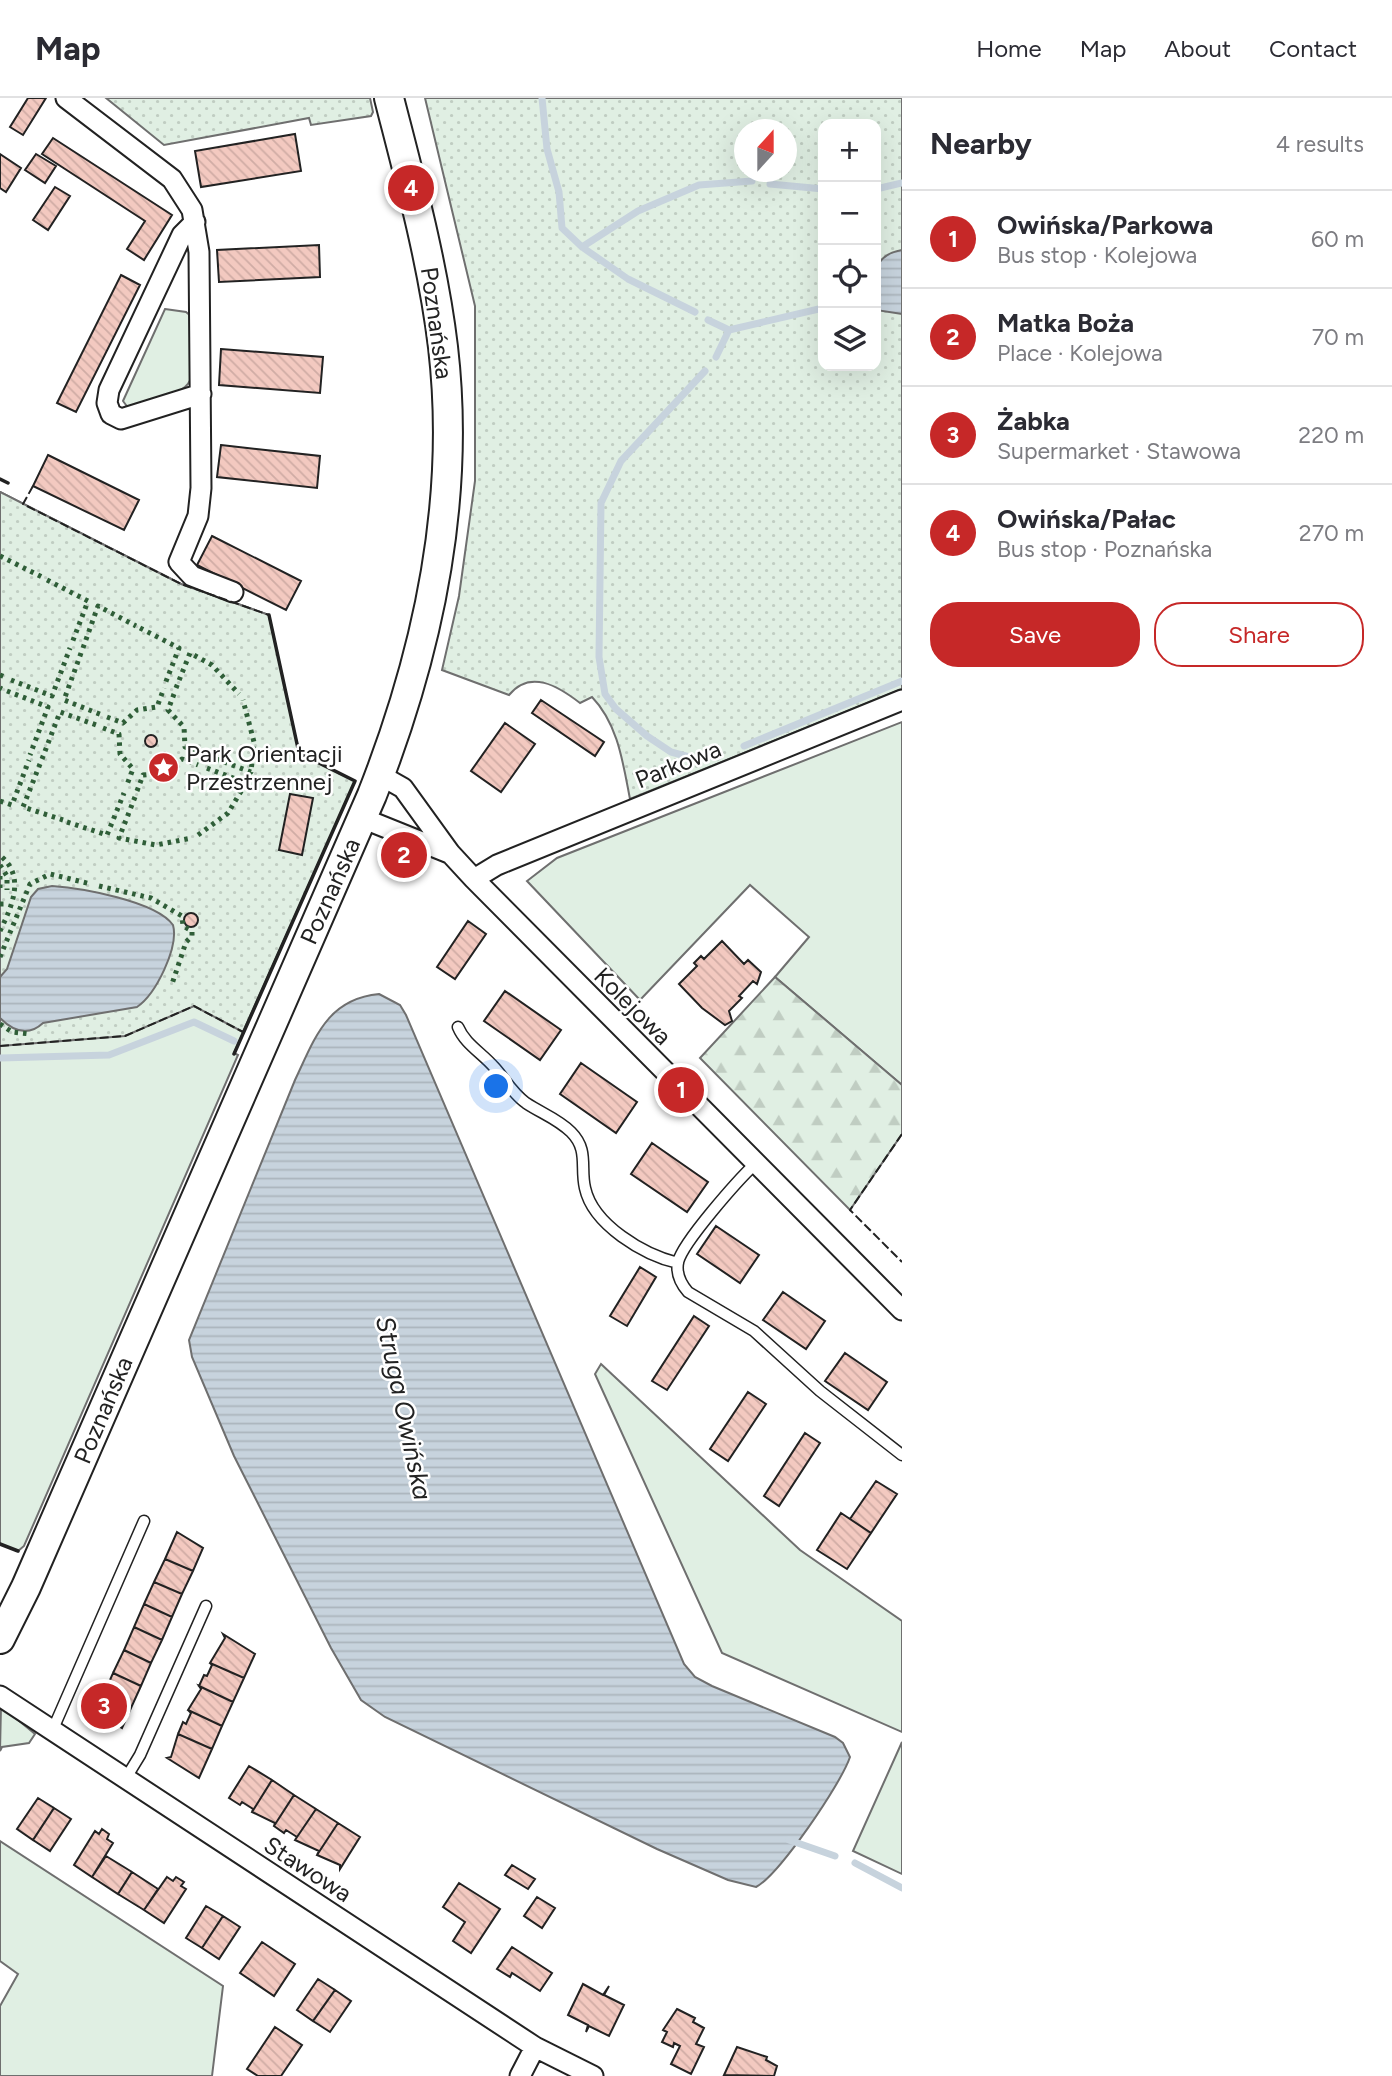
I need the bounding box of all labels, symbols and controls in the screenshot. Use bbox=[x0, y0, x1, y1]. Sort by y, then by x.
text: Map bbox=[35, 29, 101, 68]
text: Home bbox=[976, 34, 1042, 63]
text: Map bbox=[1080, 34, 1126, 63]
text: About bbox=[1164, 34, 1231, 63]
text: Contact bbox=[1269, 34, 1357, 63]
north arrow bbox=[734, 119, 797, 182]
map controls bbox=[818, 119, 881, 371]
button: + bbox=[818, 119, 881, 182]
text: Nearby bbox=[930, 125, 1032, 162]
text: 4 results bbox=[1276, 130, 1364, 158]
pin: 4 bbox=[388, 162, 434, 214]
button: − bbox=[818, 182, 881, 245]
text: Owińska/Parkowa bbox=[997, 209, 1213, 241]
text: 1 bbox=[948, 225, 958, 253]
text: 60 m bbox=[1311, 225, 1364, 253]
text: Bus stop · Kolejowa bbox=[997, 241, 1197, 269]
button: locate bbox=[818, 245, 881, 308]
street label: Poznańska bbox=[415, 265, 459, 381]
text: Matka Boża bbox=[997, 307, 1134, 339]
button: layers bbox=[818, 308, 881, 371]
text: 2 bbox=[946, 323, 960, 351]
text: 70 m bbox=[1312, 323, 1364, 351]
text: Place · Kolejowa bbox=[997, 339, 1163, 367]
text: Żabka bbox=[997, 405, 1070, 437]
text: 3 bbox=[947, 421, 959, 449]
text: 220 m bbox=[1298, 421, 1364, 449]
text: Supermarket · Stawowa bbox=[997, 437, 1241, 465]
text: Owińska/Pałac bbox=[997, 503, 1176, 535]
text: 4 bbox=[946, 519, 960, 547]
text: 270 m bbox=[1299, 519, 1364, 547]
text: Bus stop · Poznańska bbox=[997, 535, 1212, 563]
button: Save bbox=[930, 602, 1140, 667]
button: Share bbox=[1154, 602, 1364, 667]
street label: Parkowa bbox=[631, 734, 725, 794]
place label: Park Orientacji Przestrzennej bbox=[186, 739, 343, 796]
place icon: Park Orientacji Przestrzennej bbox=[146, 750, 180, 784]
pin: 2 bbox=[381, 829, 427, 881]
street label: Poznańska bbox=[294, 833, 366, 949]
street label: Kolejowa bbox=[588, 961, 678, 1051]
pin: 1 bbox=[658, 1064, 704, 1116]
your location bbox=[479, 1069, 513, 1103]
water label: Struga Owińska bbox=[369, 1313, 439, 1503]
street label: Poznańska bbox=[68, 1352, 138, 1468]
pin: 3 bbox=[81, 1680, 127, 1732]
street label: Stawowa bbox=[259, 1830, 357, 1908]

